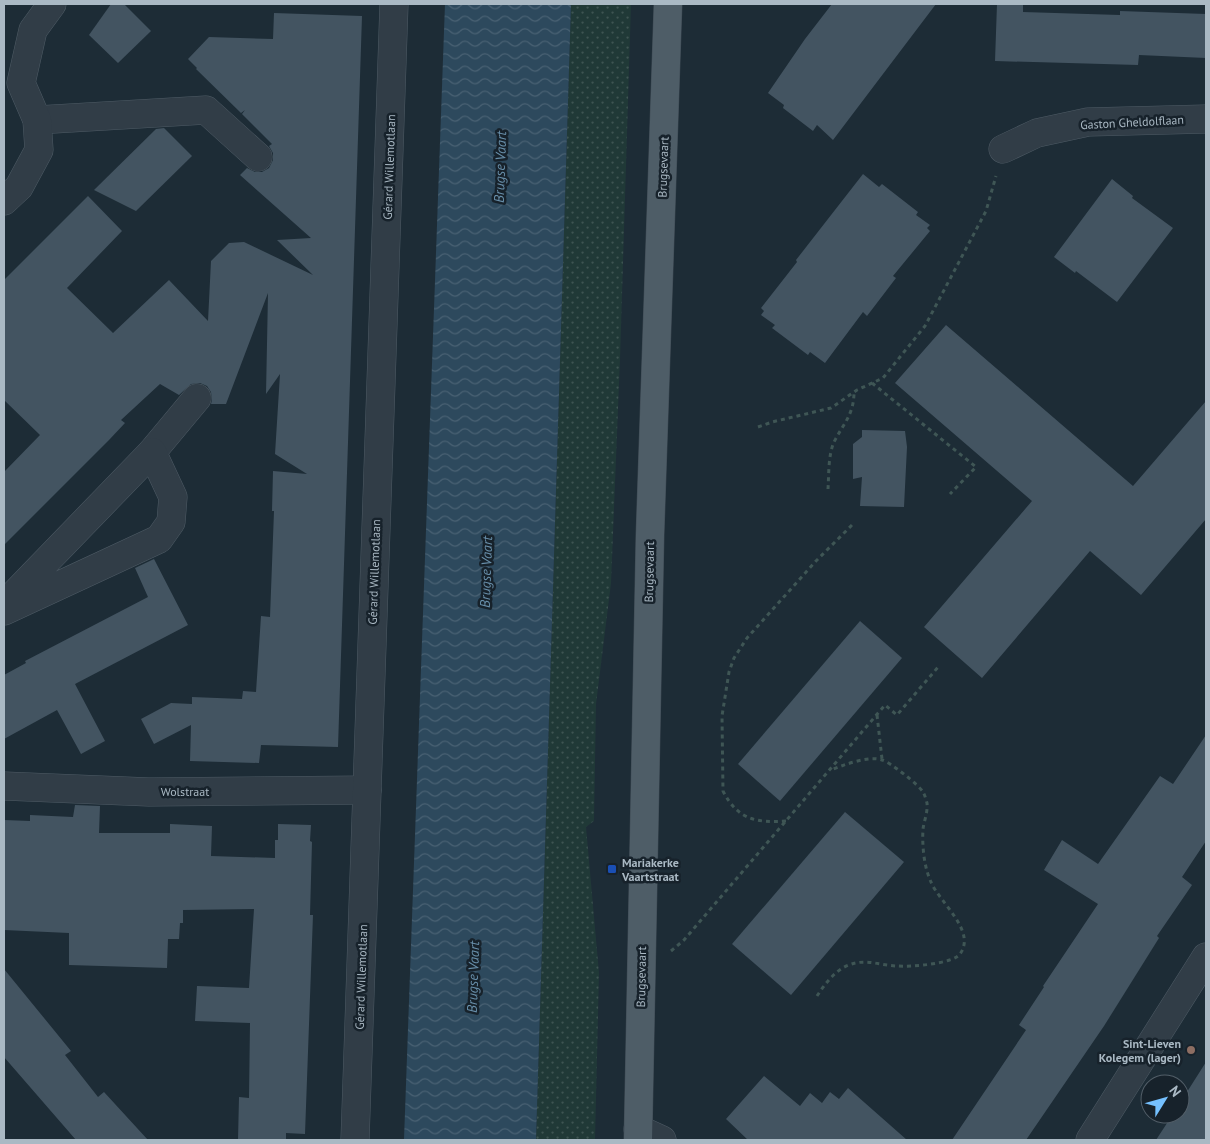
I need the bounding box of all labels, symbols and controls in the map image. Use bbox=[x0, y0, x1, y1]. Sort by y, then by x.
street label: Gaston Gheldolflaan bbox=[1080, 112, 1184, 132]
street label: Gérard Willemotlaan bbox=[380, 114, 398, 220]
water label: Brugse Vaart bbox=[490, 130, 510, 203]
street label: Brugsevaart bbox=[654, 136, 672, 198]
street label: Gérard Willemotlaan bbox=[365, 519, 383, 625]
water label: Brugse Vaart bbox=[476, 535, 496, 608]
street label: Brugsevaart bbox=[641, 541, 657, 603]
street label: Wolstraat bbox=[161, 784, 209, 799]
place label: Mariakerke Vaartstraat bbox=[621, 855, 680, 884]
marker: Mariakerke Vaartstraat bbox=[606, 863, 618, 875]
street label: Gérard Willemotlaan bbox=[352, 924, 370, 1030]
water label: Brugse Vaart bbox=[463, 940, 483, 1013]
street label: Brugsevaart bbox=[633, 946, 649, 1008]
place label: Sint-Lieven Kolegem (lager) bbox=[1099, 1036, 1181, 1065]
marker: Sint-Lieven Kolegem (lager) bbox=[1185, 1044, 1197, 1056]
north arrow bbox=[1140, 1074, 1190, 1124]
text: N bbox=[1165, 1082, 1185, 1100]

